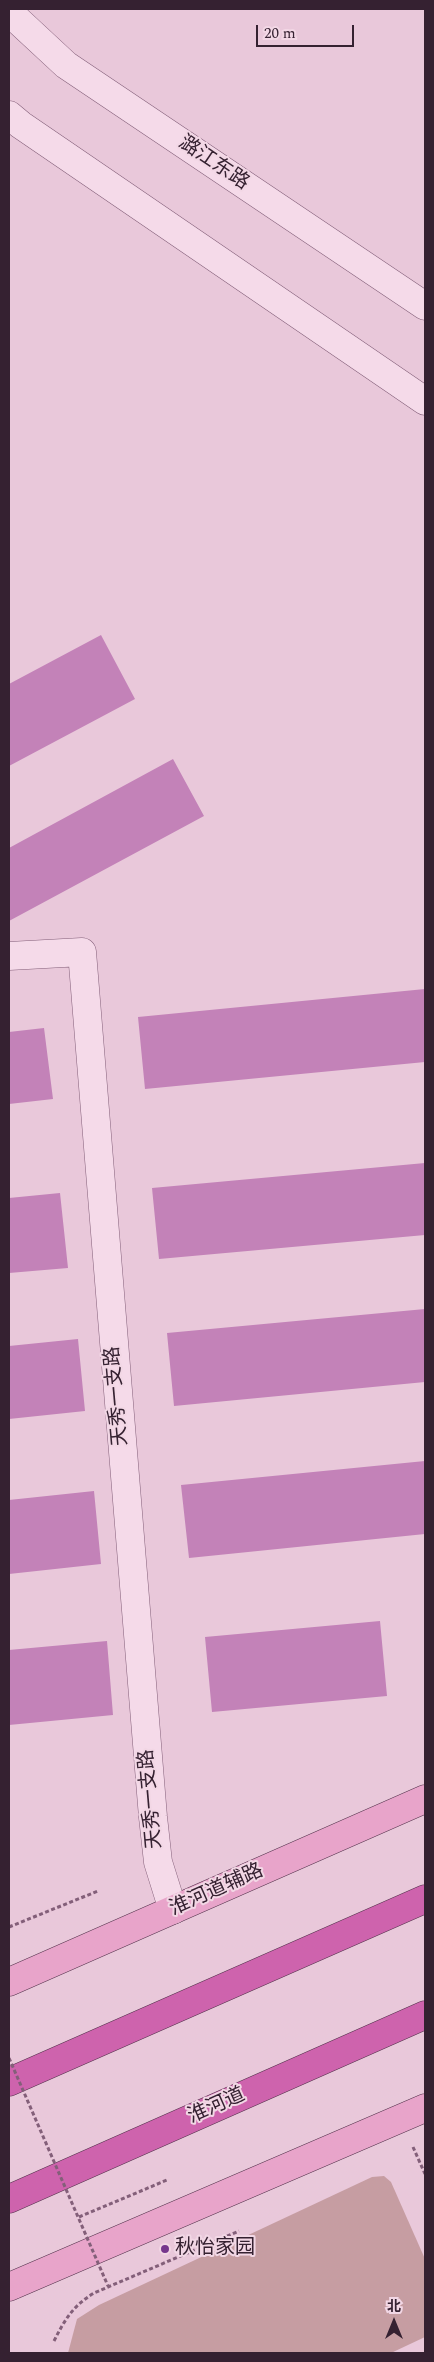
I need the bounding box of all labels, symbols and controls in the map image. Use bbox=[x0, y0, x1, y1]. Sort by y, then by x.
scale bar bbox=[259, 15, 356, 47]
text: 20 m bbox=[264, 22, 296, 45]
street label: 潞江东路 bbox=[173, 132, 253, 196]
street label: 天秀一支路 bbox=[102, 1345, 134, 1447]
street label: 天秀一支路 bbox=[136, 1748, 168, 1850]
street label: 淮河道辅路 bbox=[166, 1860, 268, 1922]
street label: 淮河道 bbox=[185, 2084, 249, 2130]
place label: 秋怡家园 bbox=[175, 2237, 255, 2261]
marker: 秋怡家园 bbox=[159, 2243, 171, 2255]
text: 北 bbox=[387, 2296, 401, 2317]
north arrow bbox=[369, 2297, 419, 2347]

